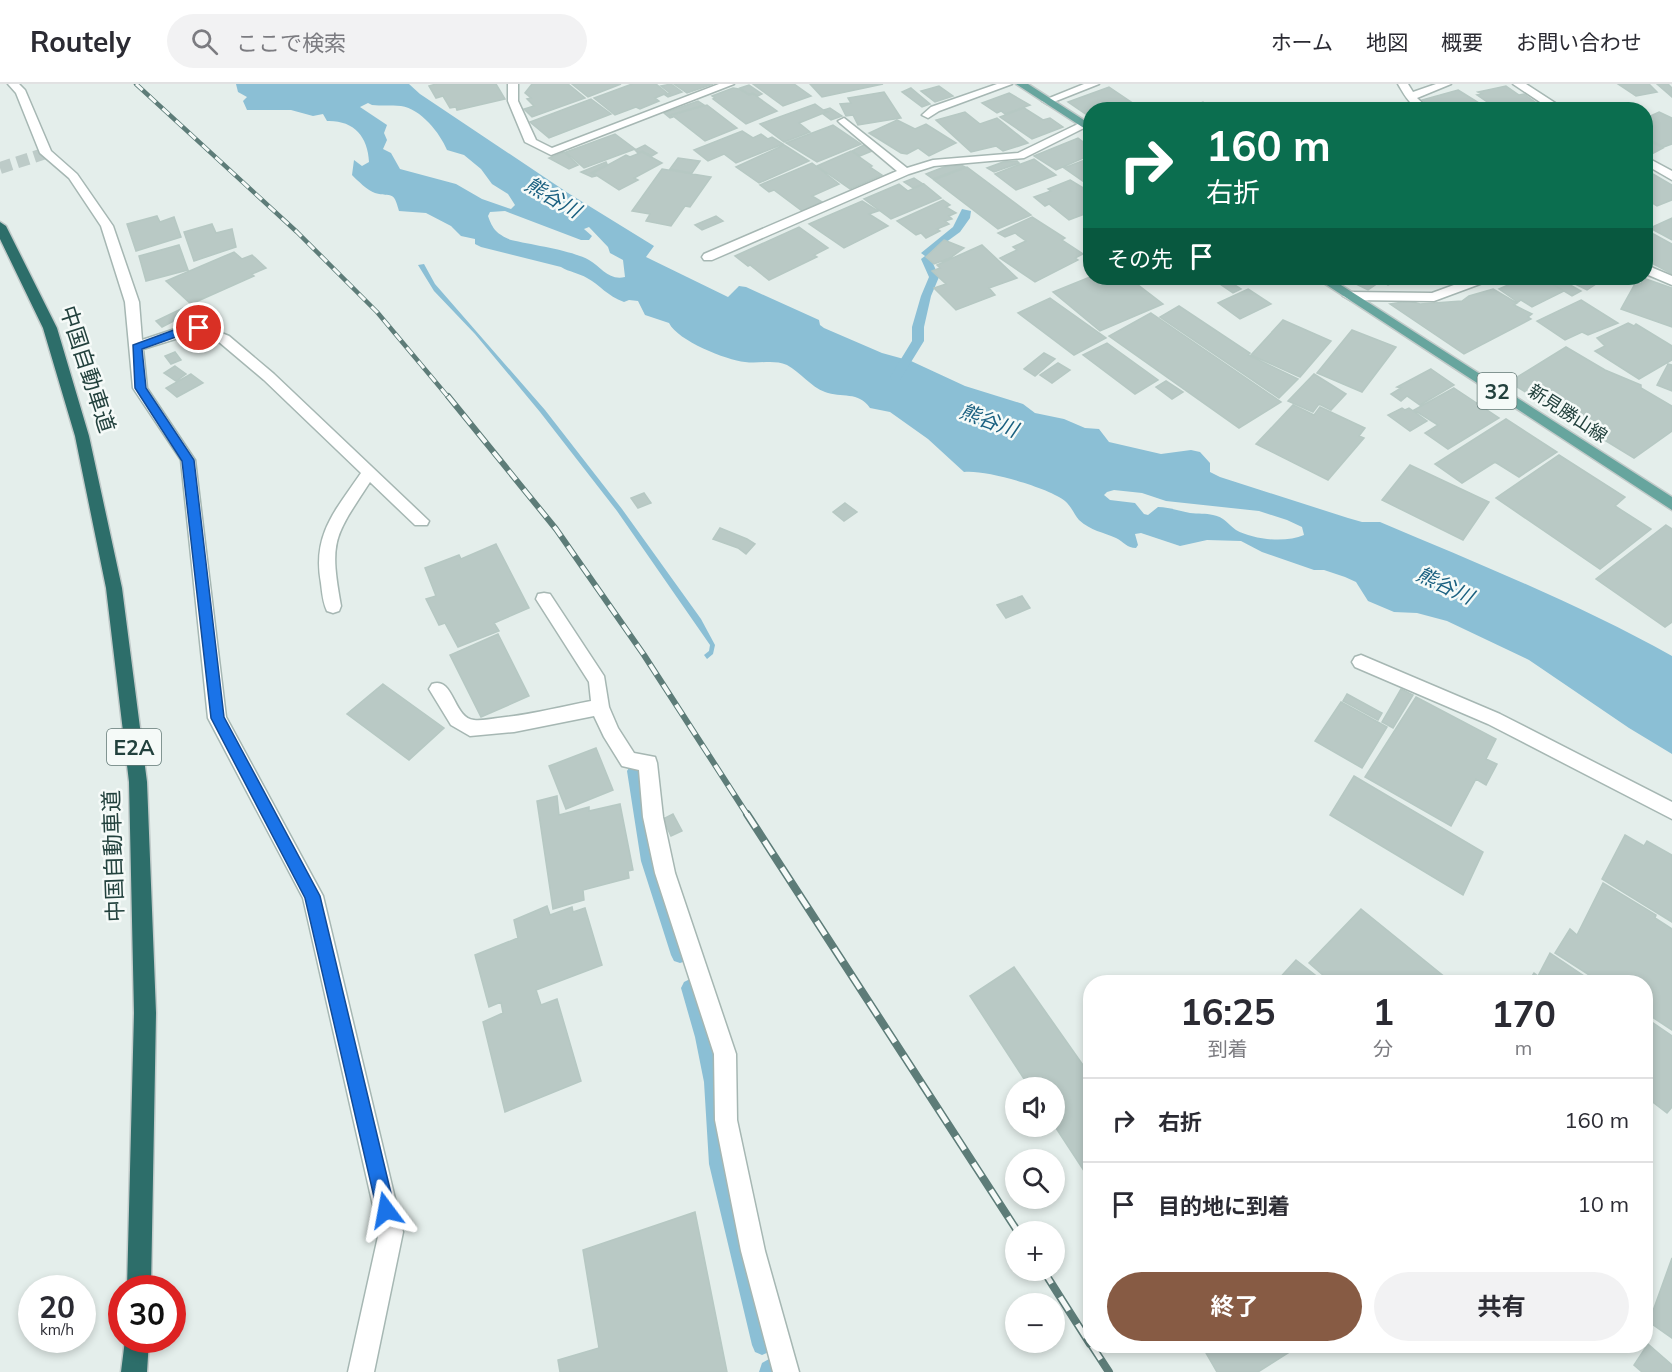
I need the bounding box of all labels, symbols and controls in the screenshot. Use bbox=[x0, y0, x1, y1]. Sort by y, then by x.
search box bbox=[167, 14, 587, 68]
text: Routely bbox=[30, 24, 131, 59]
icon: search bbox=[188, 25, 221, 58]
text: ここで検索 bbox=[236, 29, 346, 57]
text: ホーム bbox=[1271, 29, 1333, 55]
text: 地図 bbox=[1366, 29, 1408, 55]
text: 概要 bbox=[1441, 29, 1483, 55]
text: お問い合わせ bbox=[1516, 29, 1642, 55]
text: 160 m bbox=[1206, 119, 1331, 172]
icon: right bbox=[1107, 126, 1185, 204]
water label: 熊谷川 bbox=[521, 171, 587, 224]
text: 右折 bbox=[1206, 175, 1260, 209]
icon: arrive bbox=[1185, 240, 1218, 273]
text: その先 bbox=[1107, 245, 1173, 273]
street label: 中国自動車道 bbox=[54, 302, 122, 436]
pin bbox=[173, 302, 224, 353]
icon: arrive bbox=[182, 311, 215, 344]
road number: 32 bbox=[1478, 373, 1516, 409]
street label: 新見勝山線 bbox=[1524, 379, 1612, 447]
water label: 熊谷川 bbox=[957, 398, 1023, 443]
water label: 熊谷川 bbox=[1413, 561, 1479, 610]
road number: E2A bbox=[107, 729, 161, 765]
street label: 中国自動車道 bbox=[97, 790, 129, 922]
text: 16:25 bbox=[1180, 989, 1275, 1034]
text: 1 bbox=[1372, 989, 1394, 1034]
text: 170 bbox=[1491, 991, 1556, 1036]
text: m bbox=[1515, 1035, 1532, 1060]
text: 到着 bbox=[1208, 1036, 1248, 1061]
text: 分 bbox=[1373, 1036, 1393, 1061]
map controls bbox=[1005, 1077, 1065, 1353]
button: sound bbox=[1005, 1077, 1065, 1137]
icon: right bbox=[1107, 1104, 1140, 1137]
text: 160 m bbox=[1564, 1106, 1629, 1134]
text: 右折 bbox=[1158, 1108, 1202, 1136]
button: search bbox=[1005, 1149, 1065, 1209]
position arrow bbox=[354, 1178, 418, 1242]
icon: arrive bbox=[1107, 1188, 1140, 1221]
text: 10 m bbox=[1578, 1190, 1629, 1218]
text: 目的地に到着 bbox=[1158, 1192, 1290, 1220]
button: + bbox=[1005, 1221, 1065, 1281]
button: 終了 bbox=[1107, 1272, 1362, 1341]
button: 共有 bbox=[1374, 1272, 1629, 1341]
speed limit sign: 30 bbox=[108, 1275, 186, 1353]
text: 20 bbox=[39, 1288, 75, 1326]
button: − bbox=[1005, 1293, 1065, 1353]
text: km/h bbox=[40, 1320, 74, 1339]

